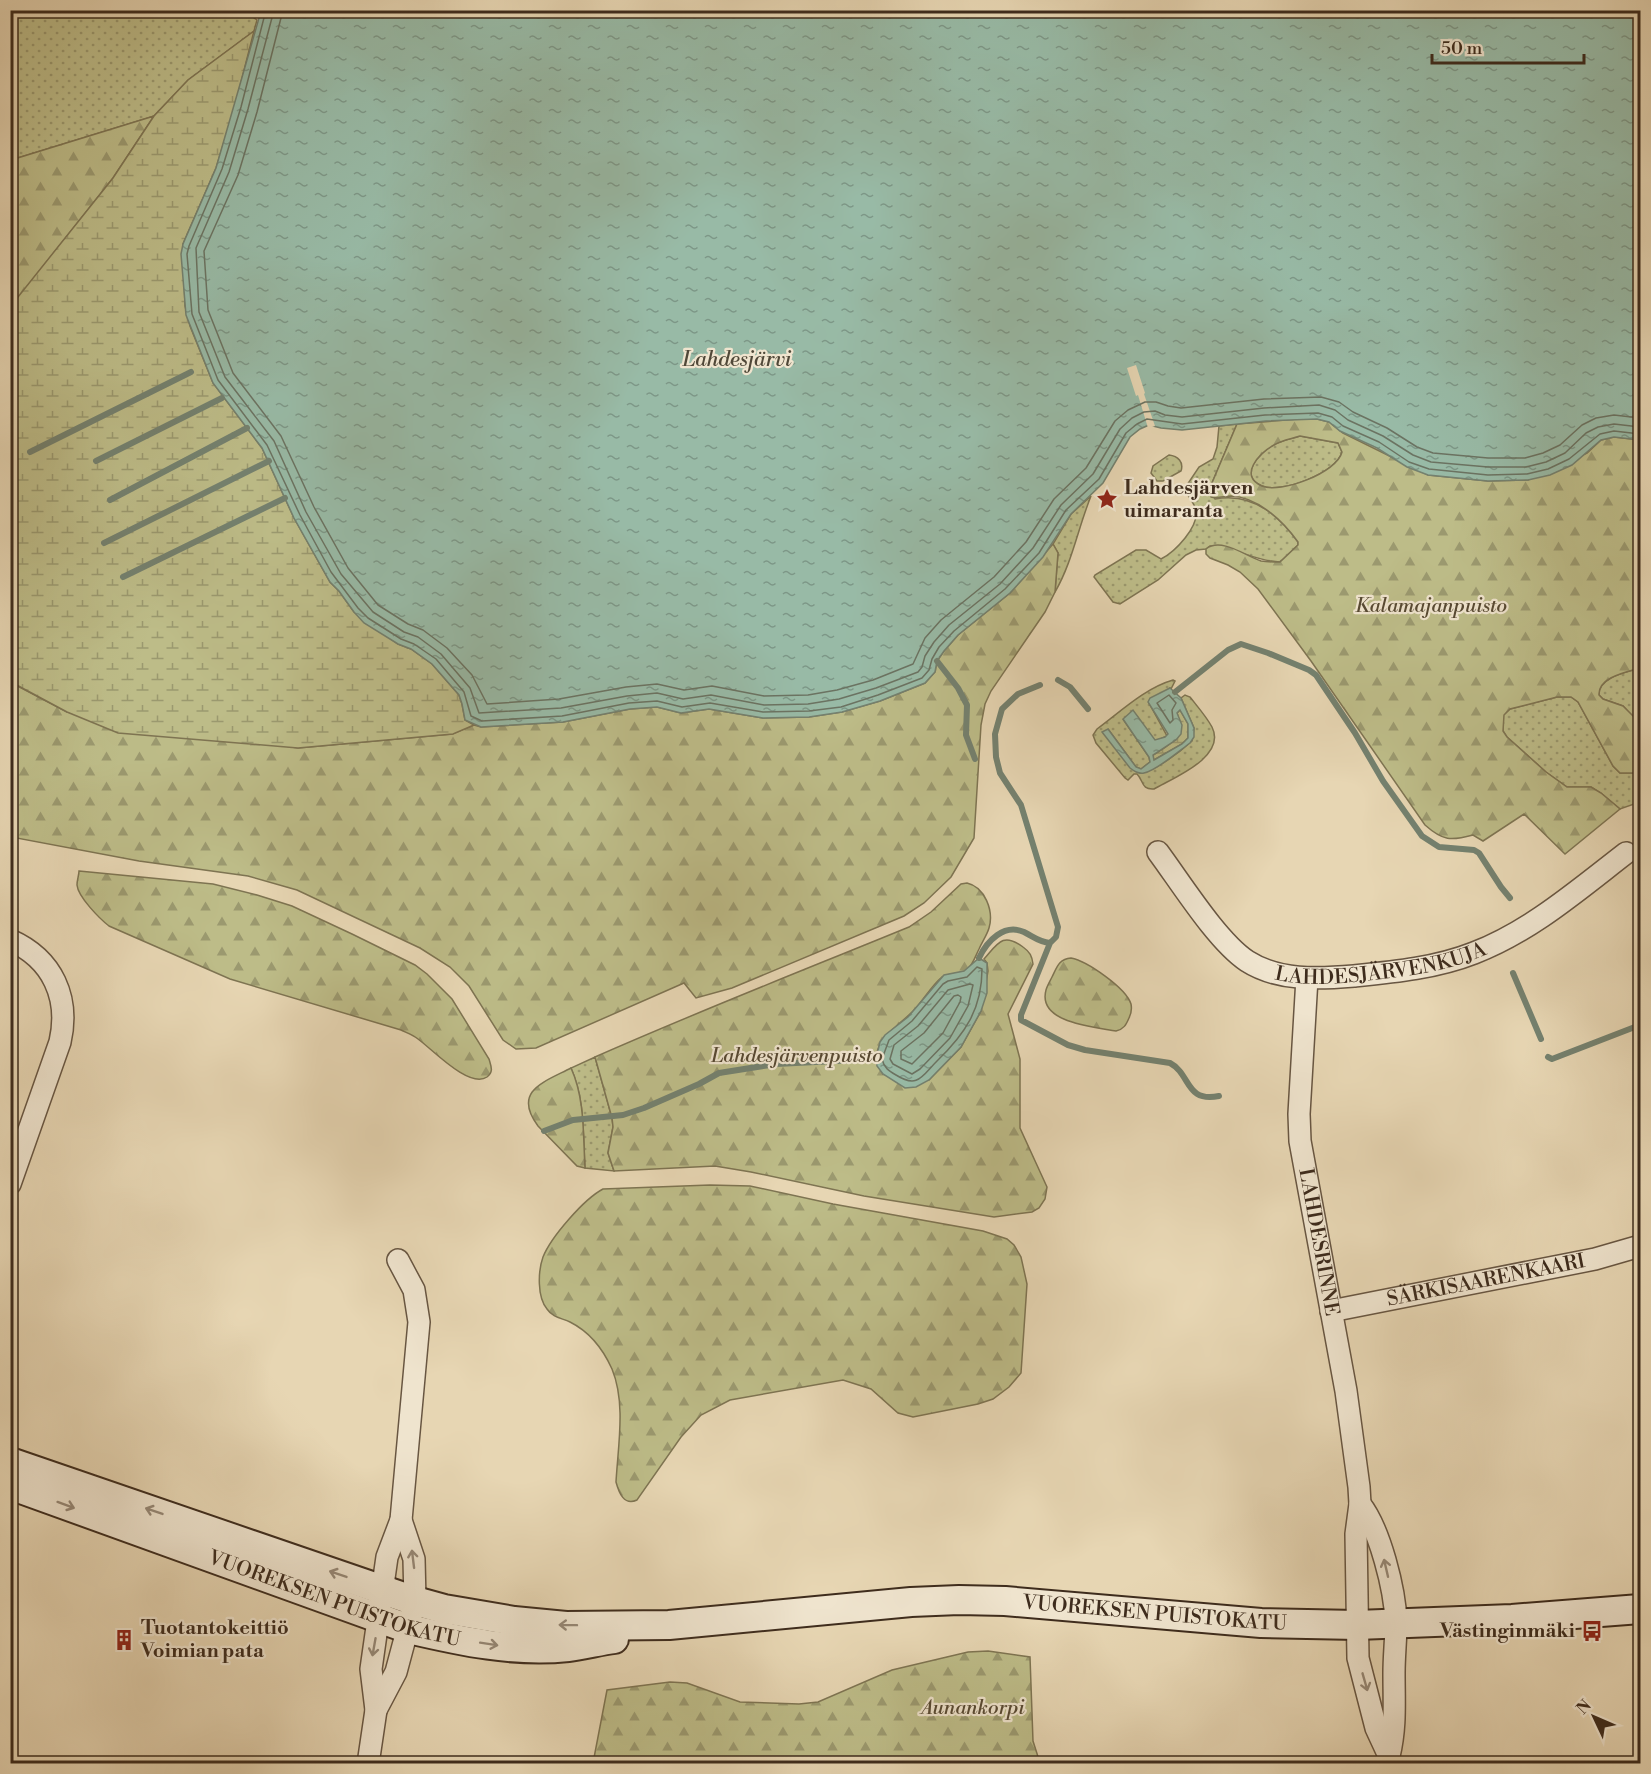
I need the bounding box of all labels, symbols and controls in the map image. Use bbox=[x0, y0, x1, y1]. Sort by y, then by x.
scale bar bbox=[1432, 27, 1584, 65]
text: 50 m bbox=[1441, 37, 1483, 60]
water label: Lahdesjärvi bbox=[682, 347, 792, 373]
place label: Lahdesjärven uimaranta bbox=[1124, 476, 1254, 524]
place icon: Lahdesjärven uimaranta bbox=[1095, 487, 1119, 511]
park label: Kalamajanpuisto bbox=[1355, 594, 1507, 619]
street label: LAHDESJÄRVENKUJA bbox=[1273, 936, 1491, 991]
park label: Lahdesjärvenpuisto bbox=[710, 1044, 883, 1069]
street label: LAHDESRINNE bbox=[1293, 1166, 1344, 1318]
street label: SÄRKISAARENKAARI bbox=[1385, 1249, 1588, 1312]
one-way arrow bbox=[56, 1500, 74, 1511]
one-way arrow bbox=[145, 1505, 164, 1516]
street label: VUOREKSEN PUISTOKATU bbox=[204, 1545, 463, 1652]
one-way arrow bbox=[407, 1550, 418, 1570]
one-way arrow bbox=[1379, 1558, 1391, 1577]
one-way arrow bbox=[329, 1568, 348, 1579]
street label: VUOREKSEN PUISTOKATU bbox=[1021, 1590, 1287, 1636]
place label: Tuotantokeittiö Voimian pata bbox=[140, 1616, 289, 1664]
one-way arrow bbox=[559, 1619, 579, 1631]
place label: Västinginmäki bbox=[1439, 1619, 1576, 1644]
bus stop icon: Västinginmäki bbox=[1580, 1619, 1604, 1643]
building icon: Tuotantokeittiö Voimian pata bbox=[112, 1628, 136, 1652]
one-way arrow bbox=[368, 1637, 379, 1657]
one-way arrow bbox=[479, 1638, 499, 1649]
one-way arrow bbox=[1360, 1673, 1371, 1692]
north arrow bbox=[1564, 1687, 1624, 1747]
park label: Aunankorpi bbox=[919, 1696, 1025, 1721]
text: N bbox=[1572, 1696, 1596, 1719]

